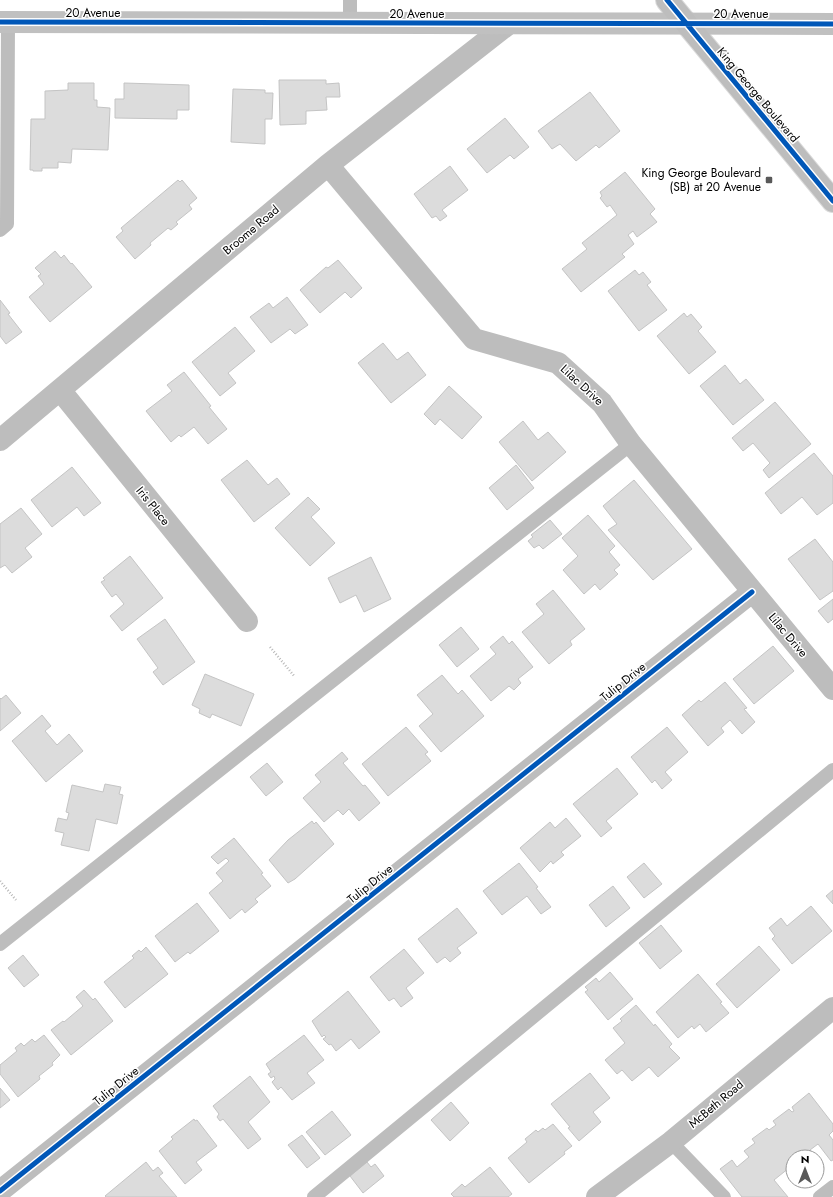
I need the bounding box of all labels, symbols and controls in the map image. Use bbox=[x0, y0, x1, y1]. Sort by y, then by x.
street label: 20 Avenue bbox=[65, 4, 121, 22]
street label: 20 Avenue bbox=[389, 5, 445, 23]
street label: 20 Avenue bbox=[713, 5, 769, 23]
street label: King George Boulevard bbox=[713, 43, 803, 147]
place label: King George Boulevard (SB) at 20 Avenue bbox=[641, 164, 761, 196]
marker: King George Boulevard (SB) at 20 Avenue bbox=[764, 175, 774, 185]
street label: Broome Road bbox=[219, 201, 283, 259]
street label: Lilac Drive bbox=[556, 360, 608, 410]
street label: Iris Place bbox=[132, 483, 174, 529]
street label: Lilac Drive bbox=[764, 609, 812, 661]
street label: Tulip Drive bbox=[596, 658, 650, 706]
street label: Tulip Drive bbox=[343, 860, 397, 908]
street label: Tulip Drive bbox=[89, 1062, 143, 1110]
street label: McBeth Road bbox=[685, 1076, 747, 1132]
north arrow bbox=[785, 1149, 825, 1189]
text: N bbox=[801, 1151, 809, 1167]

